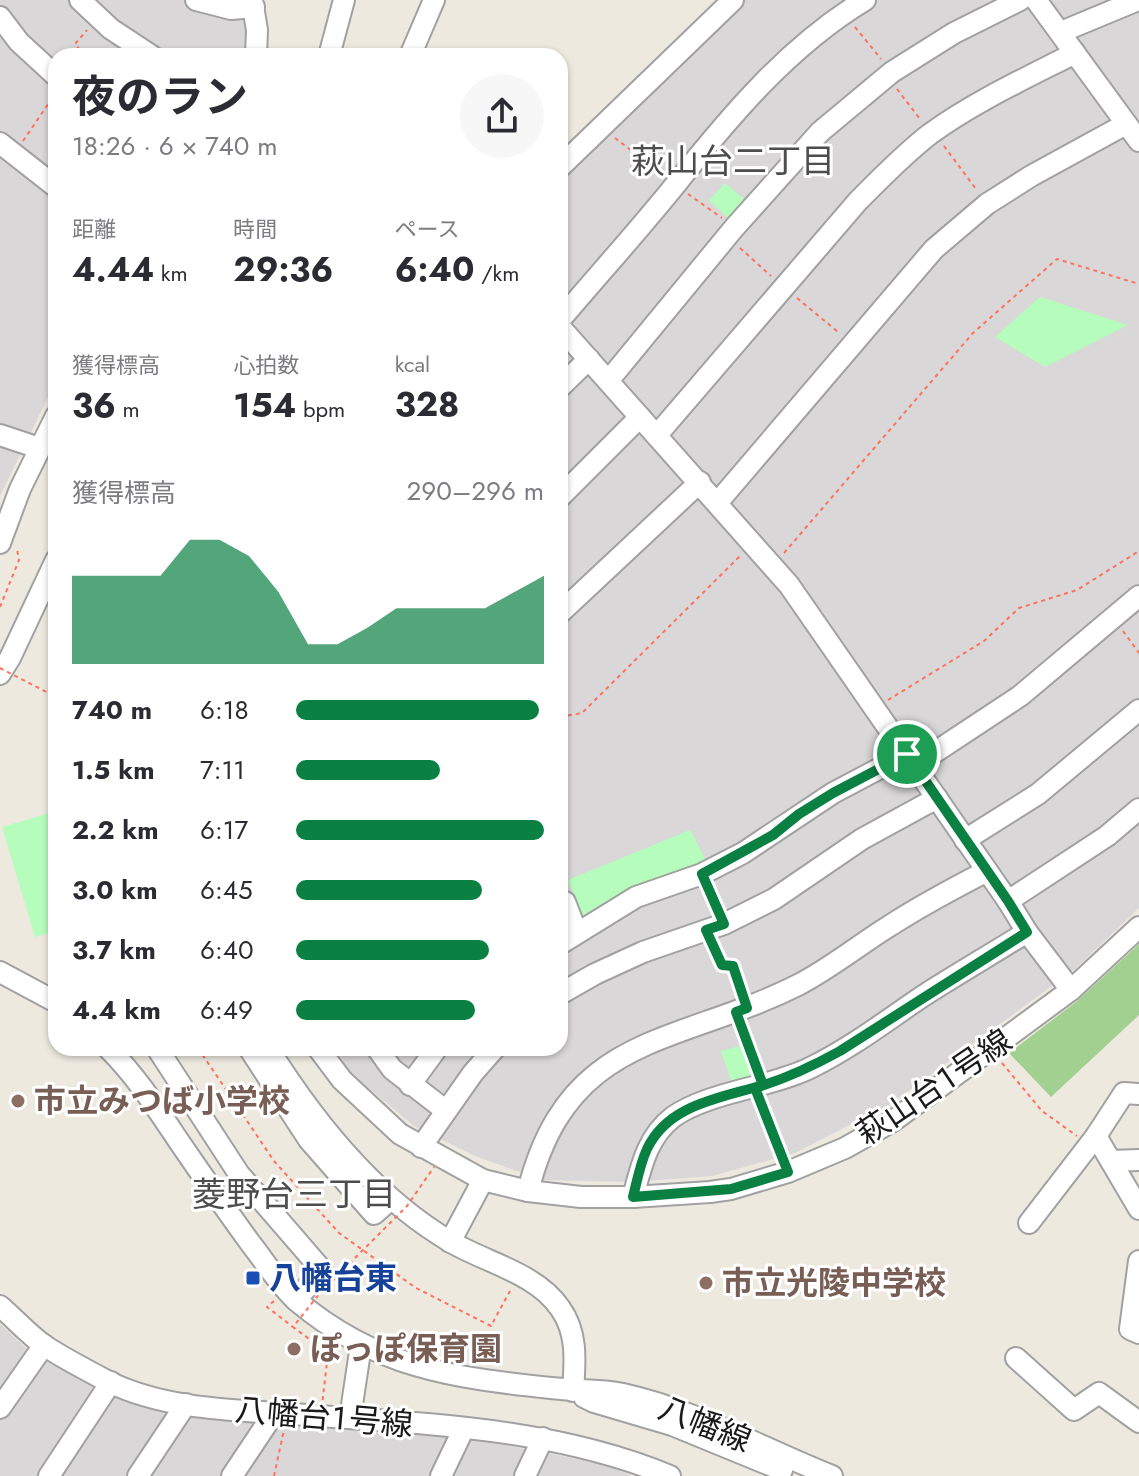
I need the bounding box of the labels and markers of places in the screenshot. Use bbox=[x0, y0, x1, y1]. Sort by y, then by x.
pin bbox=[873, 720, 941, 788]
place label: 市立みつば小学校 bbox=[34, 1078, 290, 1124]
marker: 市立みつば小学校 bbox=[9, 1092, 27, 1110]
place label: 八幡台東 bbox=[269, 1255, 397, 1301]
place label: 市立光陵中学校 bbox=[722, 1260, 946, 1306]
marker: 八幡台東 bbox=[244, 1269, 262, 1287]
marker: 市立光陵中学校 bbox=[697, 1274, 715, 1292]
place label: ぽっぽ保育園 bbox=[310, 1326, 502, 1372]
marker: ぽっぽ保育園 bbox=[285, 1340, 303, 1358]

